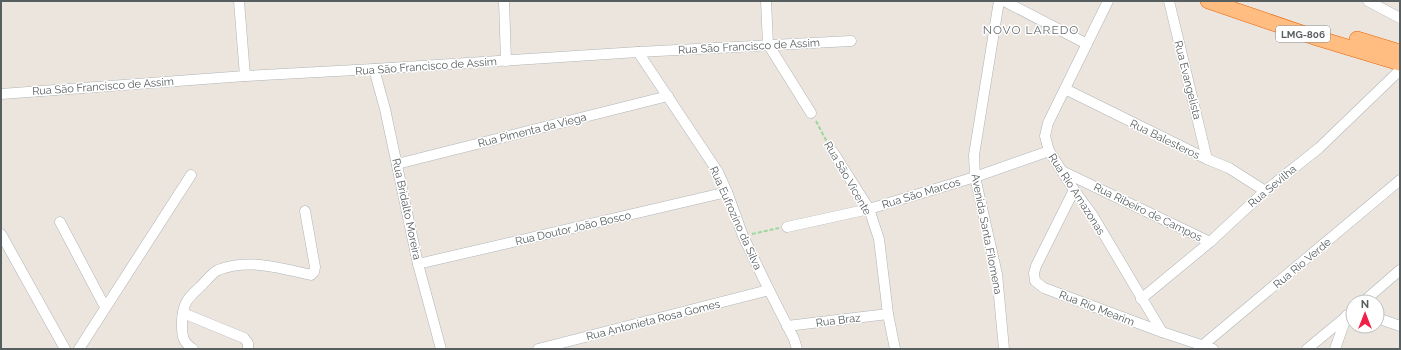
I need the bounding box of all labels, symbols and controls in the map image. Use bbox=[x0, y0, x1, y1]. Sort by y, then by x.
district label: NOVO LAREDO bbox=[983, 23, 1079, 37]
road number: LMG-806 bbox=[1276, 26, 1330, 42]
street label: Rua São Francisco de Assim bbox=[678, 36, 820, 57]
street label: Rua Evangelista bbox=[1171, 39, 1204, 121]
street label: Rua São Francisco de Assim bbox=[355, 55, 497, 78]
street label: Rua São Francisco de Assim bbox=[32, 75, 174, 98]
street label: Rua Pimenta da Viega bbox=[476, 111, 588, 150]
street label: Rua Balesteros bbox=[1128, 117, 1202, 162]
street label: Rua São Vicente bbox=[821, 139, 874, 218]
street label: Rua Rio Amazonas bbox=[1046, 151, 1108, 237]
street label: Rua Bridalto Moreira bbox=[389, 157, 424, 261]
street label: Rua Sevilha bbox=[1246, 162, 1299, 210]
street label: Rua Eufrozino da Silva bbox=[707, 164, 764, 272]
street label: Avenida Santa Filomena bbox=[968, 173, 1005, 295]
street label: Rua São Marcos bbox=[880, 175, 962, 212]
street label: Rua Ribeiro de Campos bbox=[1091, 181, 1204, 244]
street label: Rua Doutor João Bosco bbox=[514, 209, 633, 248]
street label: Rua Rio Verde bbox=[1271, 235, 1334, 291]
street label: Rua Rio Mearim bbox=[1057, 288, 1136, 329]
north arrow bbox=[1345, 294, 1385, 334]
street label: Rua Antonieta Rosa Gomes bbox=[585, 298, 721, 343]
text: N bbox=[1361, 298, 1369, 311]
street label: Rua Braz bbox=[815, 311, 862, 330]

